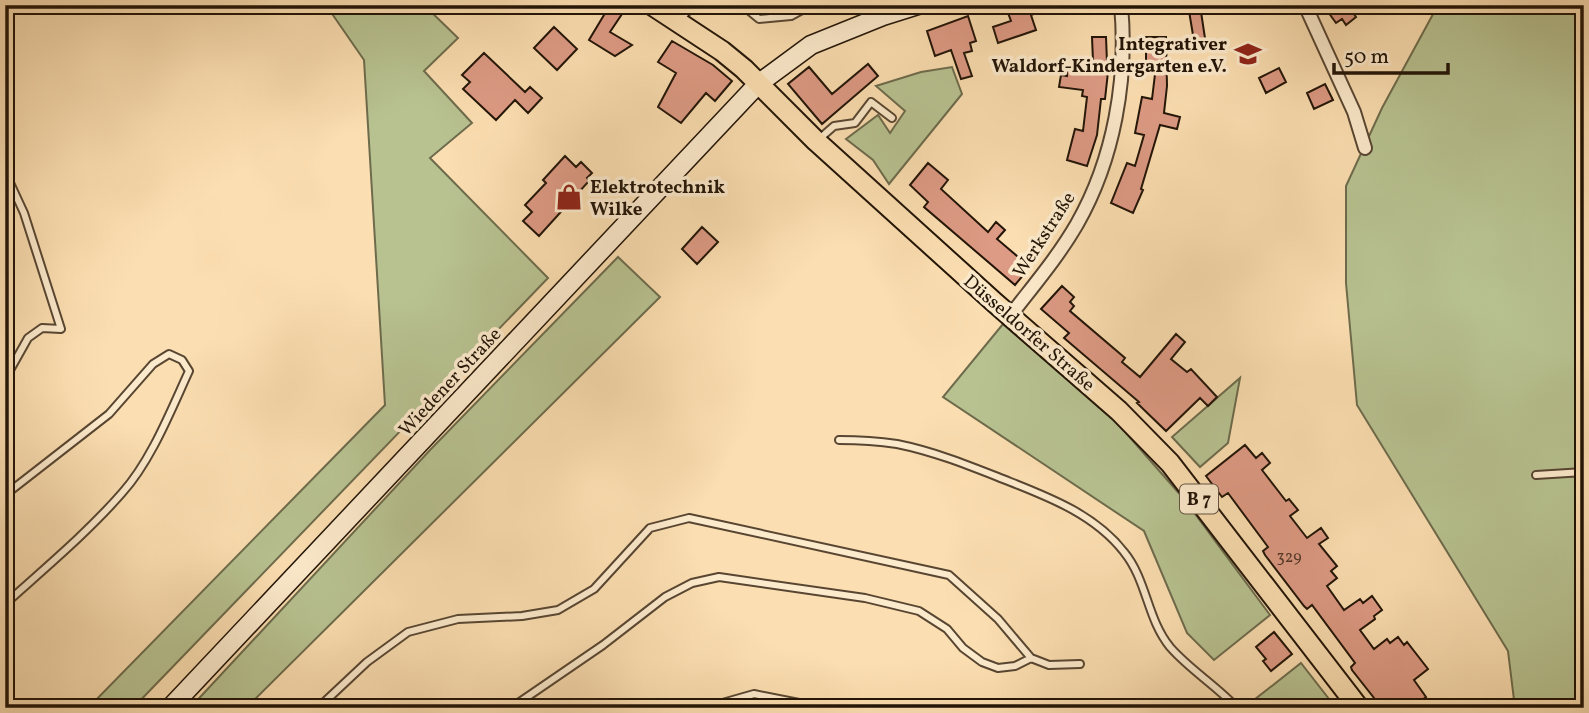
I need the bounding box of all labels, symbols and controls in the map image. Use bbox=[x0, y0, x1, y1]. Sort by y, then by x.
place label: Integrativer Waldorf-Kindergarten e.V. bbox=[991, 32, 1227, 80]
scale bar bbox=[1334, 32, 1447, 76]
school or university icon: Integrativer Waldorf-Kindergarten e.V. bbox=[1233, 39, 1263, 69]
text: 50 m bbox=[1344, 43, 1389, 72]
place label: Elektrotechnik Wilke bbox=[590, 175, 726, 223]
shop icon: Elektrotechnik Wilke bbox=[554, 182, 584, 212]
street label: Werkstraße bbox=[1007, 187, 1082, 283]
street label: Düsseldorfer Straße bbox=[957, 269, 1100, 398]
street label: Wiedener Straße bbox=[393, 322, 508, 442]
road number: B 7 bbox=[1180, 485, 1218, 514]
house number: 329 bbox=[1277, 547, 1301, 569]

